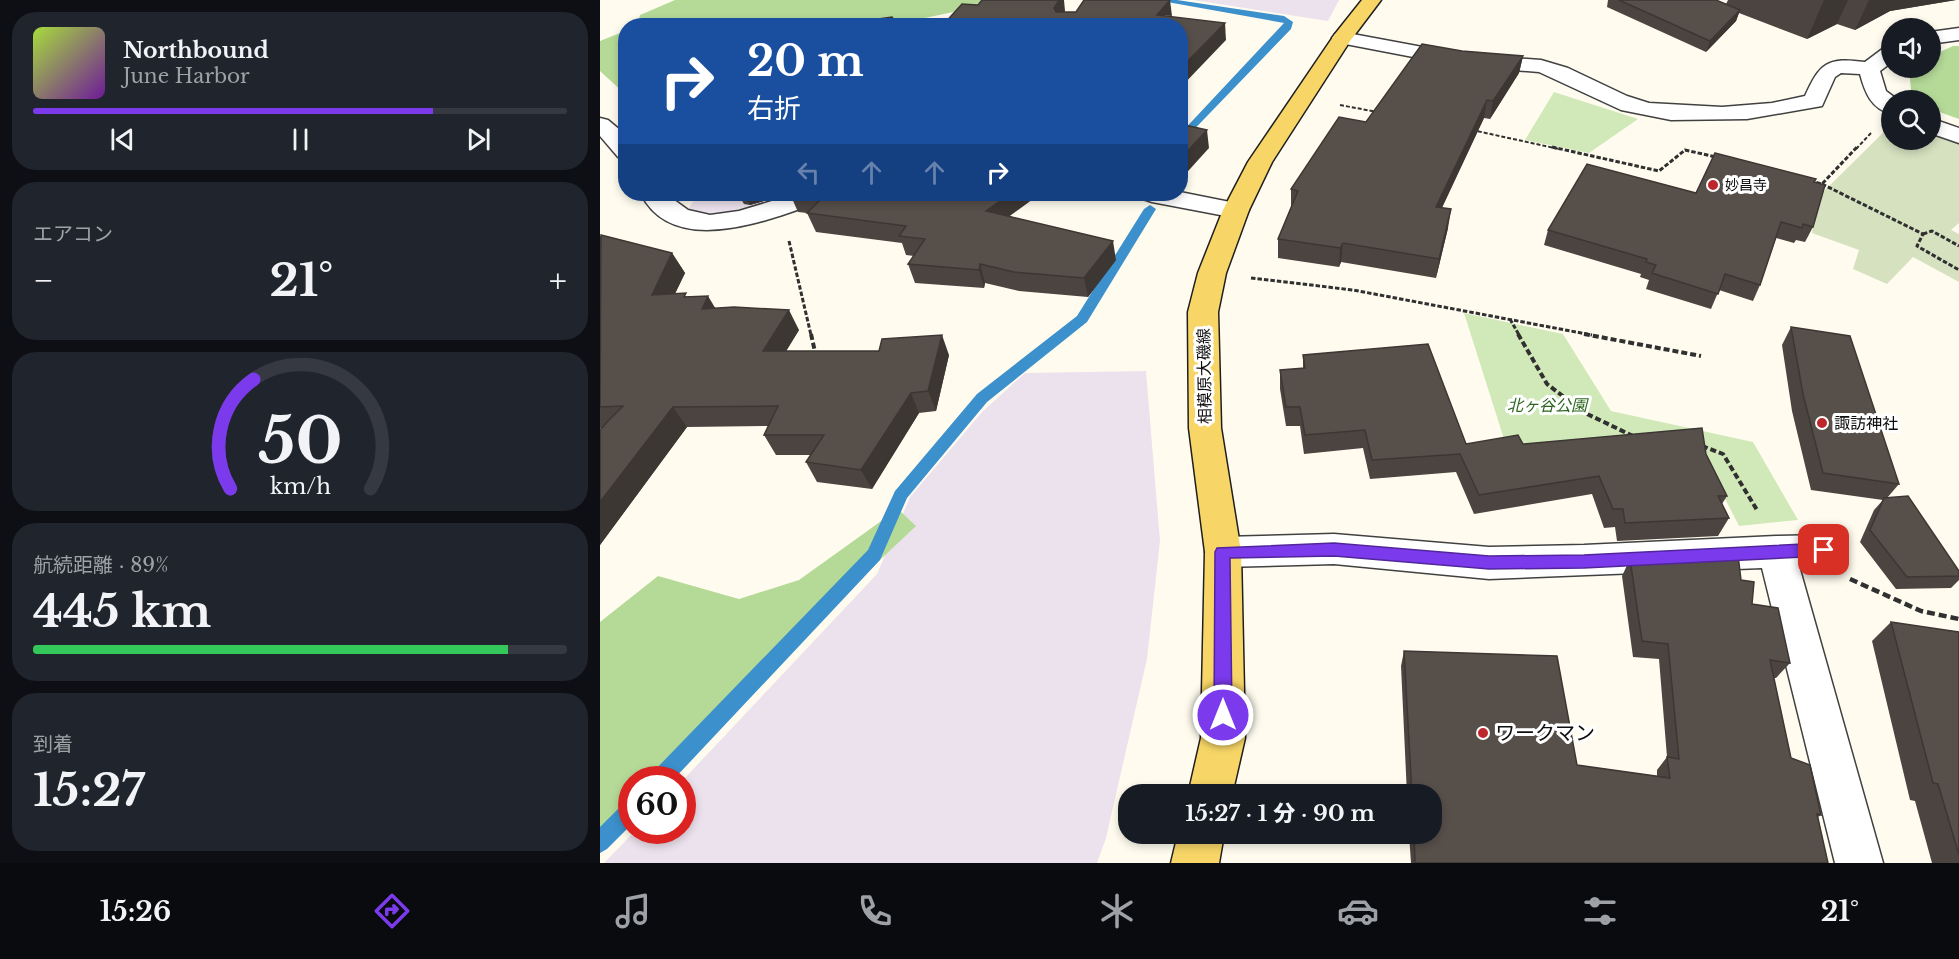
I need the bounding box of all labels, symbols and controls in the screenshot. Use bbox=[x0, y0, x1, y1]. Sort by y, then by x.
map controls bbox=[1881, 18, 1941, 150]
button: sound bbox=[1881, 18, 1941, 78]
text: 20 m bbox=[747, 35, 864, 87]
text: Northbound bbox=[123, 37, 269, 64]
icon: right bbox=[648, 42, 726, 120]
text: June Harbor bbox=[123, 64, 250, 88]
button: search bbox=[1881, 90, 1941, 150]
text: 右折 bbox=[747, 92, 801, 125]
icon: previous bbox=[106, 123, 139, 156]
icon: pause bbox=[284, 123, 317, 156]
icon: next bbox=[462, 123, 495, 156]
icon: left bbox=[792, 156, 825, 189]
icon: ahead bbox=[855, 156, 888, 189]
icon: ahead bbox=[918, 156, 951, 189]
icon: right bbox=[981, 156, 1014, 189]
place label: 妙昌寺 bbox=[1725, 176, 1767, 194]
marker: 妙昌寺 bbox=[1706, 178, 1720, 192]
text: エアコン bbox=[33, 222, 113, 246]
text: 21° bbox=[269, 252, 333, 308]
text: − bbox=[33, 260, 54, 301]
text: + bbox=[549, 260, 567, 301]
street label: 相模原大磯線 bbox=[1193, 328, 1215, 424]
park label: 北ヶ谷公園 bbox=[1507, 395, 1589, 415]
text: 50 bbox=[258, 402, 342, 480]
place label: 諏訪神社 bbox=[1834, 413, 1898, 433]
marker: 諏訪神社 bbox=[1815, 416, 1829, 430]
text: km/h bbox=[270, 473, 331, 500]
pin bbox=[1798, 524, 1849, 575]
icon: arrive bbox=[1807, 533, 1840, 566]
text: 航続距離 · 89% bbox=[33, 553, 169, 577]
text: 445 km bbox=[33, 583, 211, 639]
position arrow bbox=[1191, 683, 1255, 747]
place label: ワークマン bbox=[1495, 721, 1595, 745]
marker: ワークマン bbox=[1476, 726, 1490, 740]
text: 到着 bbox=[33, 732, 73, 756]
text: 15:27 bbox=[33, 762, 145, 818]
speed limit sign: 60 bbox=[618, 766, 696, 844]
text: 15:27 · 1 分 · 90 m bbox=[1185, 800, 1375, 827]
icon: directions bbox=[371, 890, 413, 932]
icon: music bbox=[612, 890, 654, 932]
icon: phone bbox=[854, 890, 896, 932]
icon: climate bbox=[1096, 890, 1138, 932]
icon: car bbox=[1337, 890, 1379, 932]
icon: filters bbox=[1579, 890, 1621, 932]
text: 15:26 bbox=[100, 895, 171, 928]
text: 21° bbox=[1821, 895, 1859, 928]

